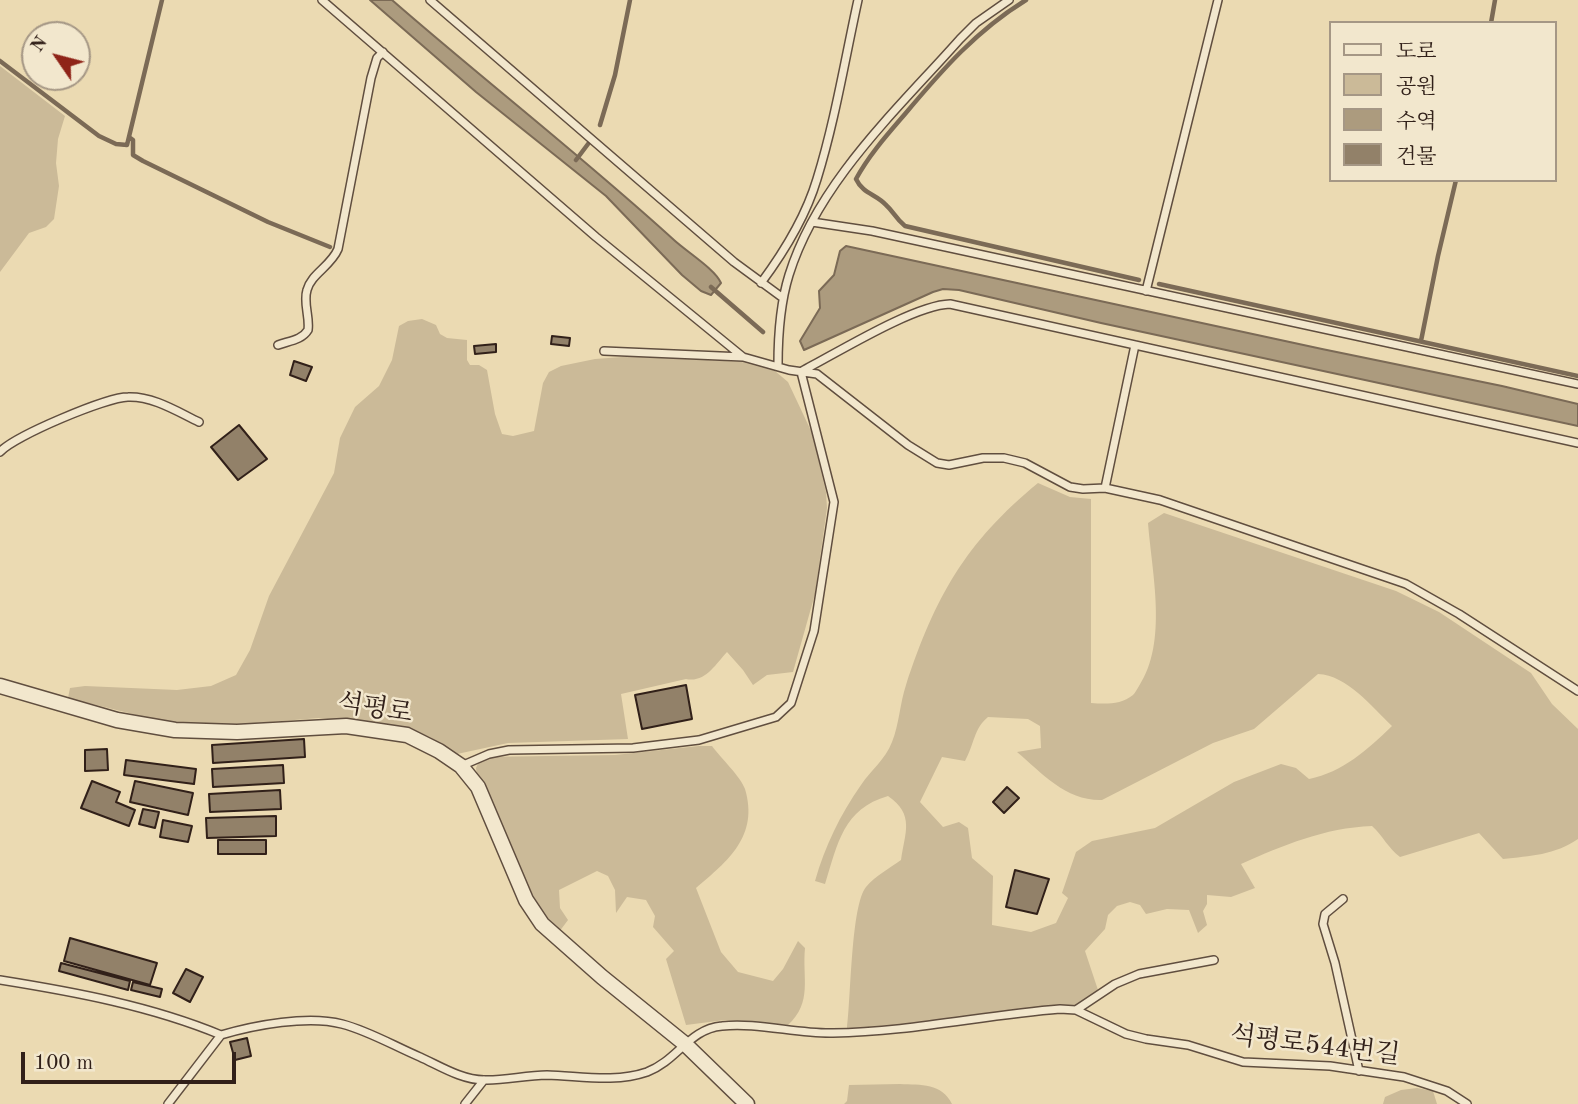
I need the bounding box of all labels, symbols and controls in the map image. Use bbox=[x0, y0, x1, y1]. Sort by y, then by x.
north arrow bbox=[21, 21, 91, 91]
legend bbox=[1330, 21, 1557, 182]
text: N bbox=[28, 33, 52, 56]
text: 도로 bbox=[1396, 42, 1437, 63]
text: 공원 bbox=[1396, 77, 1437, 98]
text: 수역 bbox=[1396, 112, 1437, 133]
text: 건물 bbox=[1396, 147, 1437, 168]
street label: 석평로 bbox=[335, 688, 415, 730]
street label: 석평로544번길 bbox=[1228, 1020, 1402, 1072]
scale bar bbox=[24, 1038, 240, 1082]
text: 100 m bbox=[34, 1053, 93, 1074]

